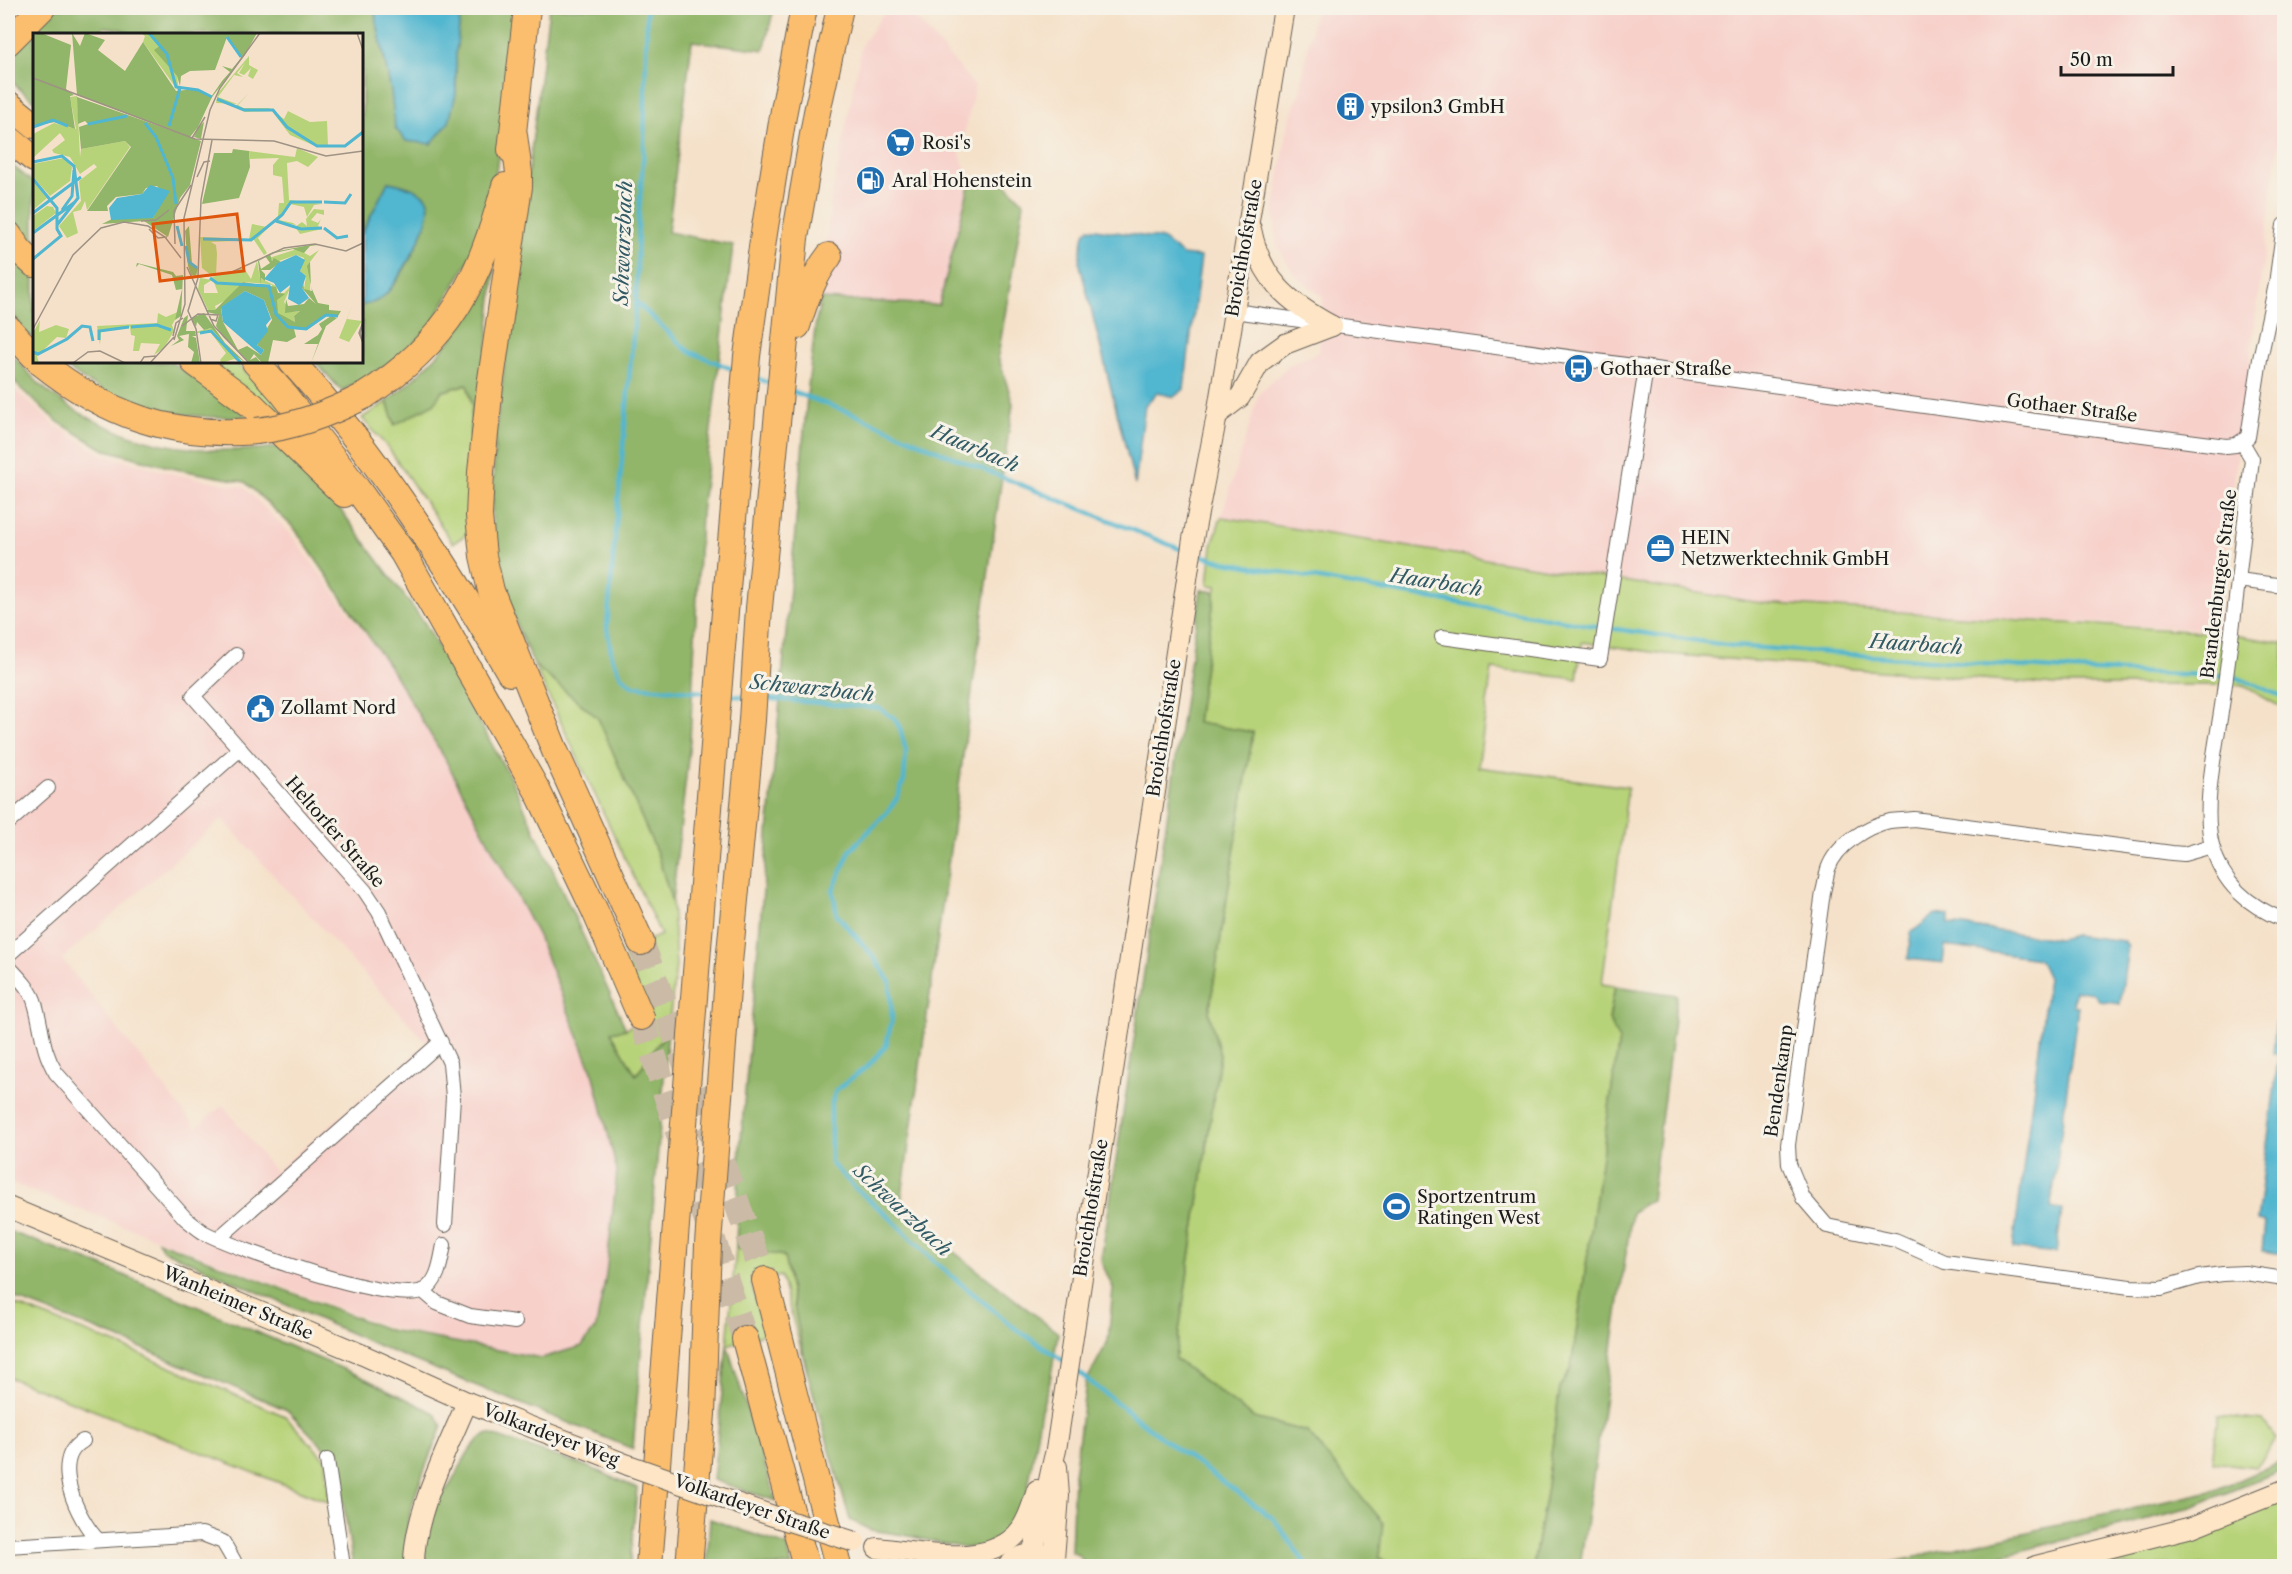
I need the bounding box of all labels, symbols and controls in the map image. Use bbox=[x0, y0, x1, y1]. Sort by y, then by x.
inset map bbox=[33, 33, 363, 363]
scale bar bbox=[2061, 39, 2174, 77]
text: 50 m bbox=[2070, 49, 2113, 71]
building icon: ypsilon3 GmbH bbox=[1334, 91, 1366, 123]
place label: ypsilon3 GmbH bbox=[1370, 96, 1505, 118]
supermarket icon: Rosi's bbox=[885, 127, 917, 159]
place label: Rosi's bbox=[922, 132, 971, 154]
fuel station icon: Aral Hohenstein bbox=[855, 165, 887, 197]
place label: Aral Hohenstein bbox=[891, 170, 1032, 192]
street label: Broichhofstraße bbox=[1221, 177, 1267, 319]
water label: Schwarzbach bbox=[609, 180, 637, 307]
bus stop icon: Gothaer Straße bbox=[1563, 353, 1595, 385]
place label: Gothaer Straße bbox=[1600, 358, 1732, 380]
street label: Gothaer Straße bbox=[2005, 389, 2139, 427]
water label: Haarbach bbox=[926, 418, 1023, 477]
street label: Brandenburger Straße bbox=[2196, 488, 2242, 680]
place label: HEIN Netzwerktechnik GmbH bbox=[1681, 527, 1889, 570]
office icon: HEIN Netzwerktechnik GmbH bbox=[1644, 532, 1676, 564]
water label: Haarbach bbox=[1386, 563, 1484, 601]
water label: Haarbach bbox=[1867, 629, 1963, 659]
street label: Broichhofstraße bbox=[1142, 657, 1186, 799]
water label: Schwarzbach bbox=[748, 669, 875, 706]
public building icon: Zollamt Nord bbox=[244, 692, 276, 724]
place label: Zollamt Nord bbox=[281, 697, 396, 719]
street label: Heltorfer Straße bbox=[281, 772, 389, 892]
street label: Bendenkamp bbox=[1760, 1023, 1798, 1139]
street label: Broichhofstraße bbox=[1069, 1137, 1113, 1279]
water label: Schwarzbach bbox=[848, 1158, 957, 1261]
place label: Sportzentrum Ratingen West bbox=[1417, 1186, 1541, 1229]
sports icon: Sportzentrum Ratingen West bbox=[1380, 1191, 1412, 1223]
street label: Wanheimer Straße bbox=[159, 1261, 317, 1345]
street label: Volkardeyer Weg bbox=[479, 1399, 623, 1471]
street label: Volkardeyer Straße bbox=[670, 1470, 833, 1544]

